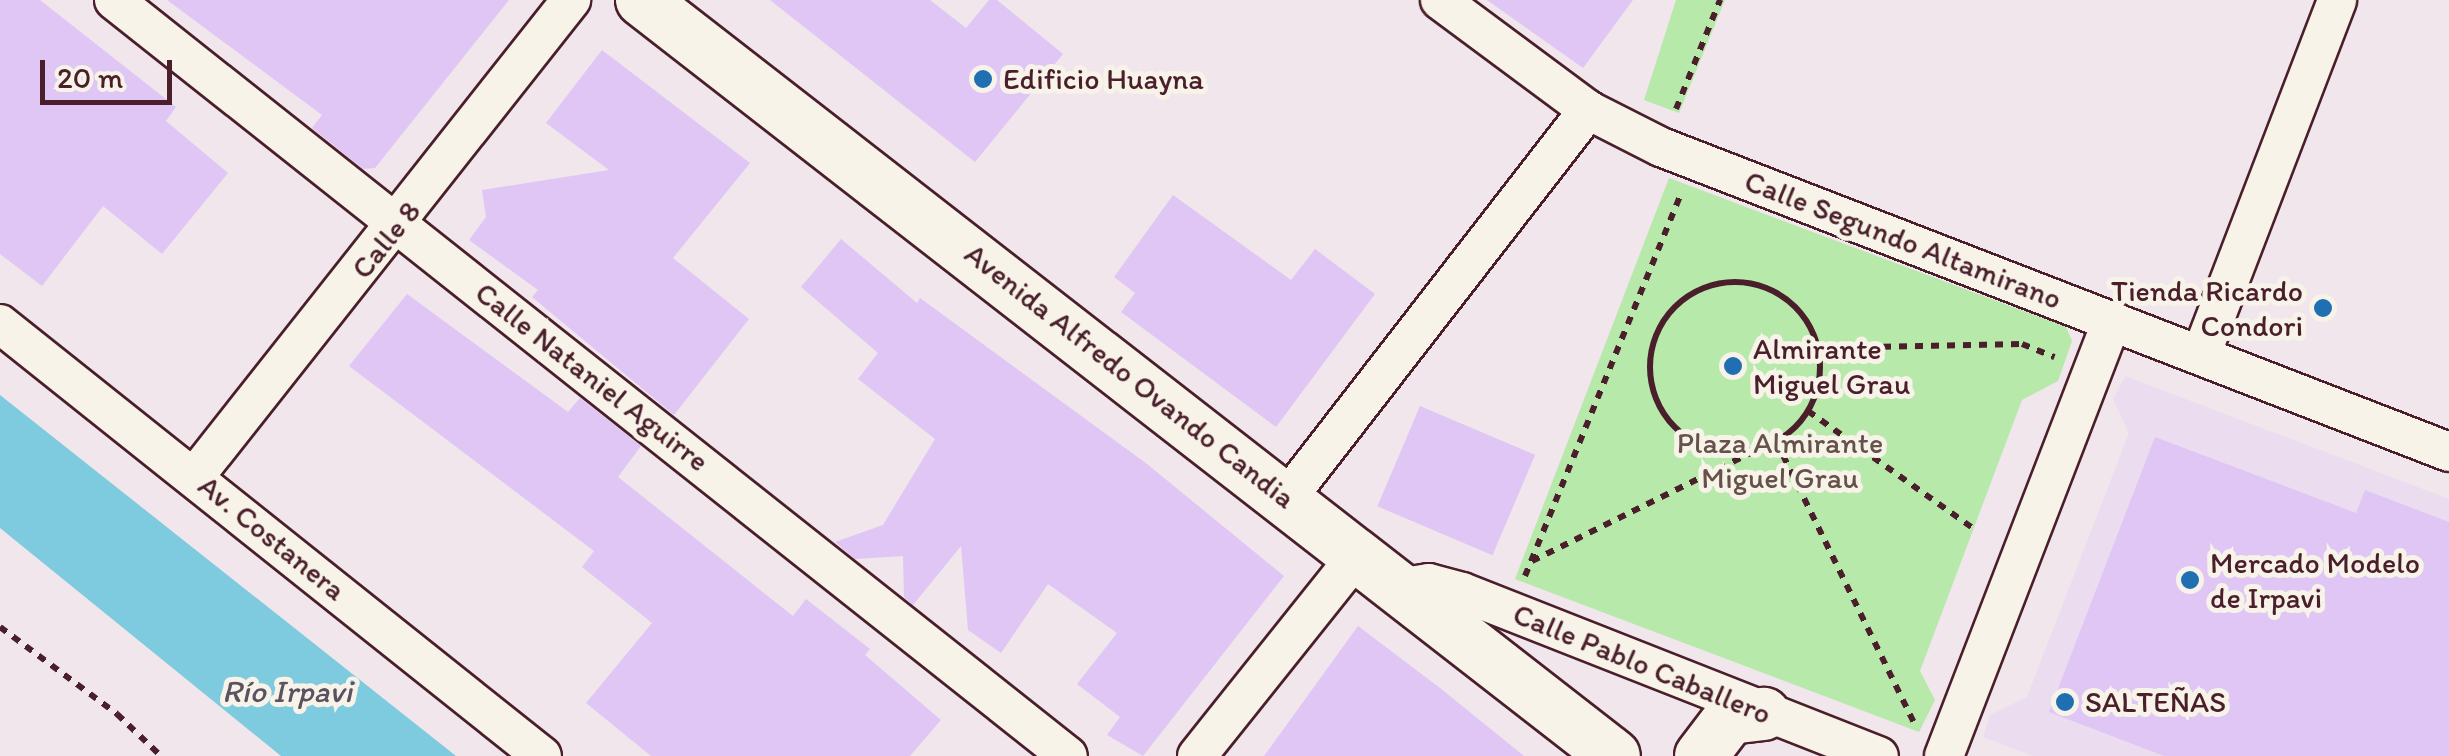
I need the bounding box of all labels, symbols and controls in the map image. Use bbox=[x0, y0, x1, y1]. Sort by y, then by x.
scale bar bbox=[45, 40, 178, 102]
text: 20 m bbox=[57, 59, 123, 96]
place label: Edificio Huayna bbox=[1003, 61, 1204, 97]
marker: Edificio Huayna bbox=[972, 68, 994, 90]
street label: Calle Segundo Altamirano bbox=[1739, 163, 2067, 317]
street label: Calle 8 bbox=[344, 194, 428, 286]
street label: Avenida Alfredo Ovando Candia bbox=[958, 236, 1302, 516]
place label: Tienda Ricardo Condori bbox=[2111, 273, 2303, 344]
street label: Calle Nataniel Aguirre bbox=[469, 275, 715, 479]
marker: Tienda Ricardo Condori bbox=[2312, 297, 2334, 319]
place label: Almirante Miguel Grau bbox=[1753, 331, 1910, 402]
marker: Almirante Miguel Grau bbox=[1722, 355, 1744, 377]
park label: Plaza Almirante Miguel Grau bbox=[1677, 425, 1883, 496]
street label: Av. Costanera bbox=[191, 467, 353, 609]
place label: Mercado Modelo de Irpavi bbox=[2210, 545, 2420, 616]
marker: Mercado Modelo de Irpavi bbox=[2179, 569, 2201, 591]
street label: Calle Pablo Caballero bbox=[1508, 596, 1776, 732]
water label: Río Irpavi bbox=[221, 672, 353, 710]
place label: SALTEÑAS bbox=[2085, 684, 2226, 720]
marker: SALTEÑAS bbox=[2054, 691, 2076, 713]

